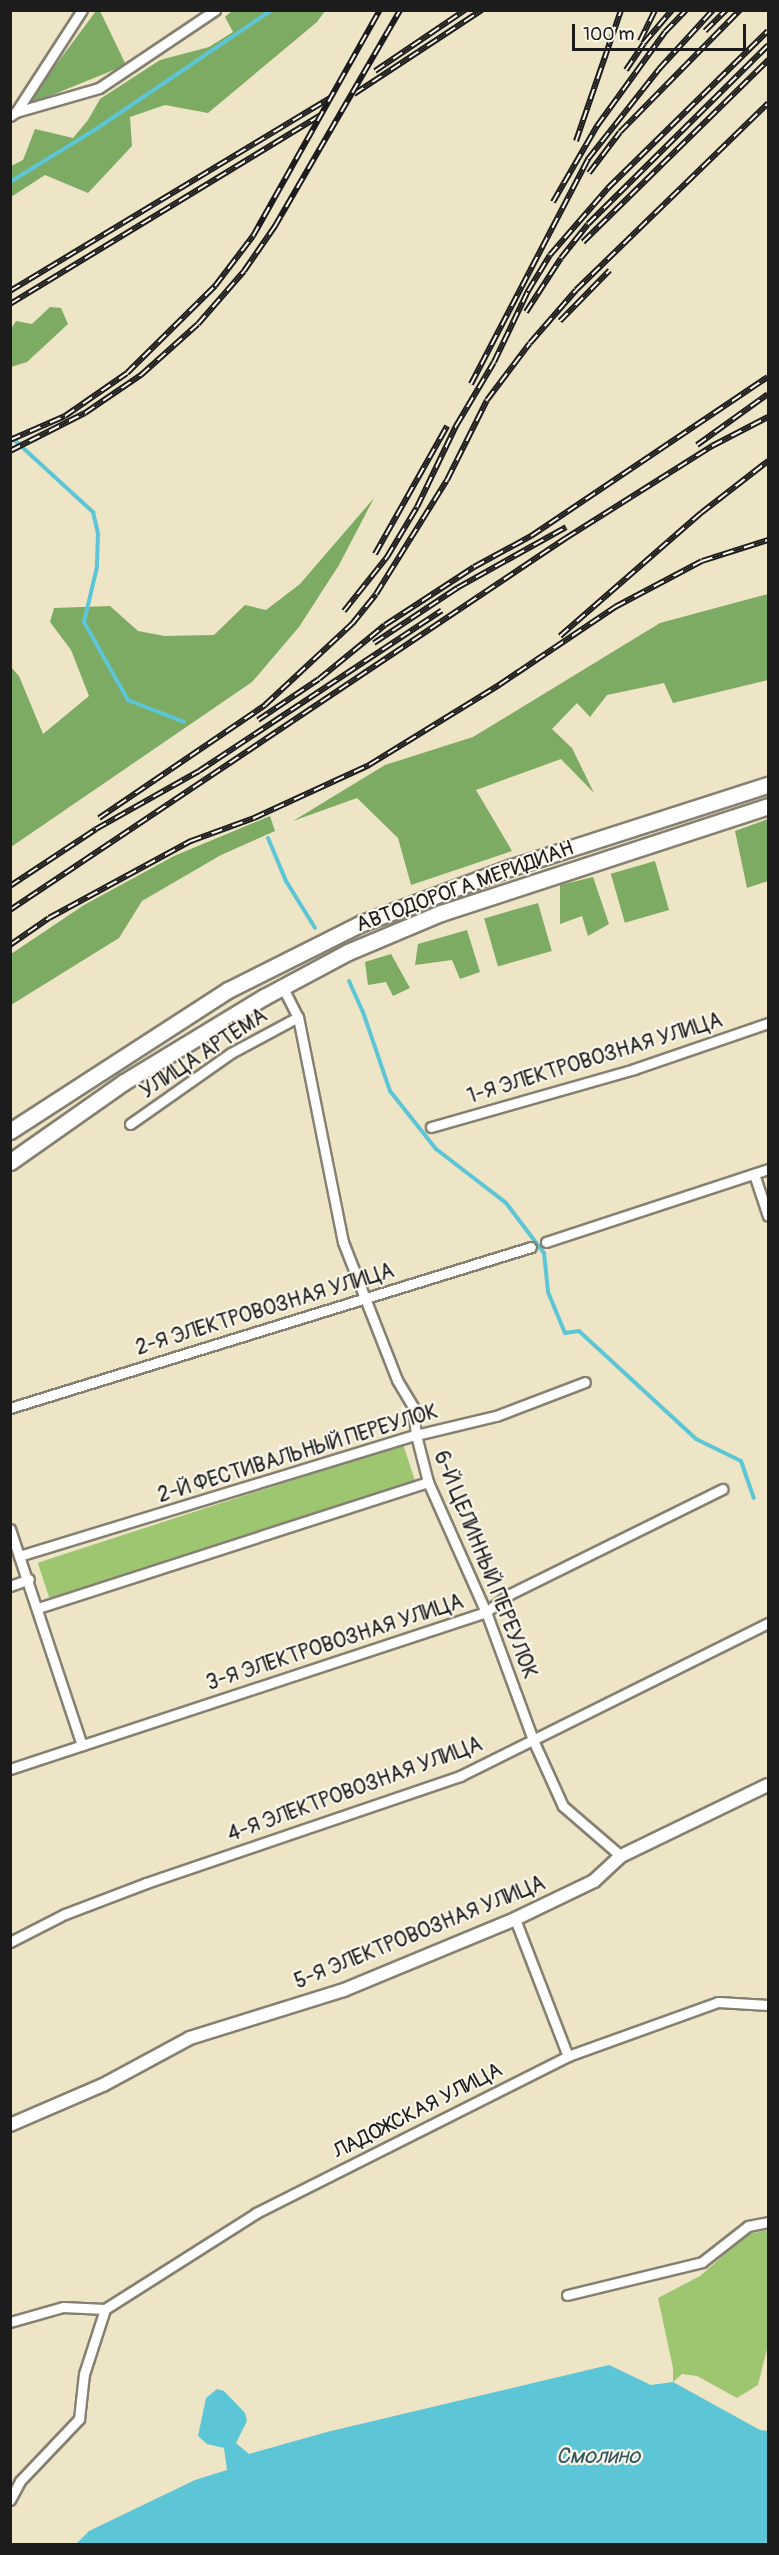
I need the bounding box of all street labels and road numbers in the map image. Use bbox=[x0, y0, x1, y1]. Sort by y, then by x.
street label: АВТОДОРОГА МЕРИДИАН bbox=[353, 836, 577, 938]
street label: УЛИЦА АРТЁМА bbox=[136, 1004, 272, 1104]
street label: 1-Я ЭЛЕКТРОВОЗНАЯ УЛИЦА bbox=[464, 1008, 726, 1110]
street label: 2-Я ЭЛЕКТРОВОЗНАЯ УЛИЦА bbox=[133, 1259, 397, 1361]
street label: 2-Й ФЕСТИВАЛЬНЫЙ ПЕРЕУЛОК bbox=[155, 1399, 441, 1509]
street label: 6-Й ЦЕЛИННЫЙ ПЕРЕУЛОК bbox=[428, 1447, 542, 1683]
street label: 3-Я ЭЛЕКТРОВОЗНАЯ УЛИЦА bbox=[203, 1589, 467, 1697]
street label: 4-Я ЭЛЕКТРОВОЗНАЯ УЛИЦА bbox=[224, 1732, 486, 1848]
street label: 5-Я ЭЛЕКТРОВОЗНАЯ УЛИЦА bbox=[291, 1871, 549, 1995]
street label: ЛАДОЖСКАЯ УЛИЦА bbox=[329, 2057, 507, 2165]

